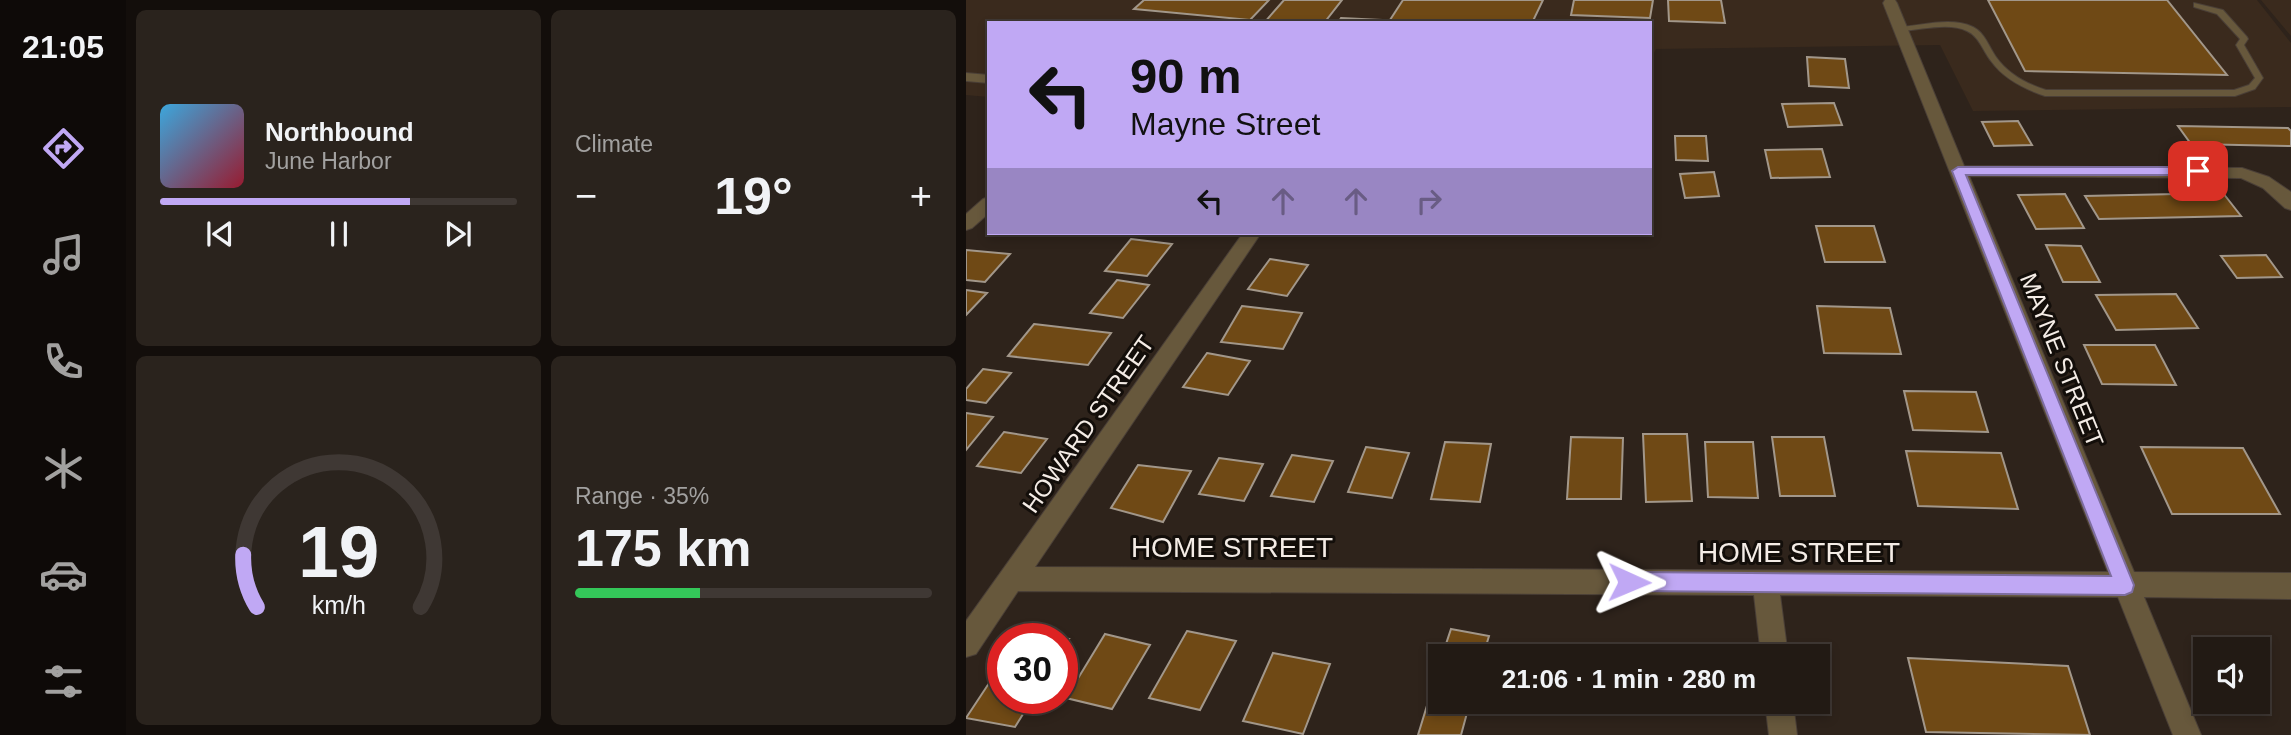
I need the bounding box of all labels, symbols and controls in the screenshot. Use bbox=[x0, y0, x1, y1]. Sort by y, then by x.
text: 21:05 bbox=[22, 29, 104, 65]
icon: left bbox=[1015, 49, 1106, 140]
text: 90 m bbox=[1130, 49, 1242, 103]
text: Mayne Street bbox=[1130, 106, 1320, 142]
text: Northbound bbox=[265, 117, 414, 147]
icon: directions bbox=[39, 124, 88, 173]
text: Climate bbox=[575, 131, 653, 157]
pin bbox=[2168, 141, 2228, 201]
text: June Harbor bbox=[265, 148, 392, 174]
icon: arrive bbox=[2179, 152, 2217, 190]
text: 19° bbox=[714, 167, 793, 225]
text: − bbox=[575, 175, 597, 217]
text: + bbox=[910, 175, 932, 217]
icon: left bbox=[1191, 182, 1229, 220]
icon: ahead bbox=[1264, 182, 1302, 220]
icon: ahead bbox=[1337, 182, 1375, 220]
icon: right bbox=[1410, 182, 1448, 220]
icon: previous bbox=[201, 215, 239, 253]
icon: pause bbox=[320, 215, 358, 253]
icon: next bbox=[439, 215, 477, 253]
icon: music bbox=[39, 230, 88, 279]
street label: MAYNE STREET bbox=[2015, 269, 2109, 451]
street label: HOWARD STREET bbox=[1017, 330, 1159, 518]
icon: phone bbox=[39, 337, 88, 386]
icon: climate bbox=[39, 444, 88, 493]
text: Range · 35% bbox=[575, 483, 709, 509]
text: 19 bbox=[298, 511, 379, 592]
text: 175 km bbox=[575, 519, 751, 577]
street label: HOME STREET bbox=[1131, 532, 1333, 563]
street label: HOME STREET bbox=[1698, 537, 1900, 568]
position arrow bbox=[1592, 545, 1666, 619]
icon: car bbox=[39, 550, 88, 599]
text: km/h bbox=[311, 590, 366, 618]
speed limit sign: 30 bbox=[987, 623, 1078, 714]
map controls bbox=[2193, 637, 2270, 714]
button: sound bbox=[2193, 637, 2270, 714]
icon: filters bbox=[39, 657, 88, 706]
text: 21:06 · 1 min · 280 m bbox=[1502, 664, 1756, 694]

